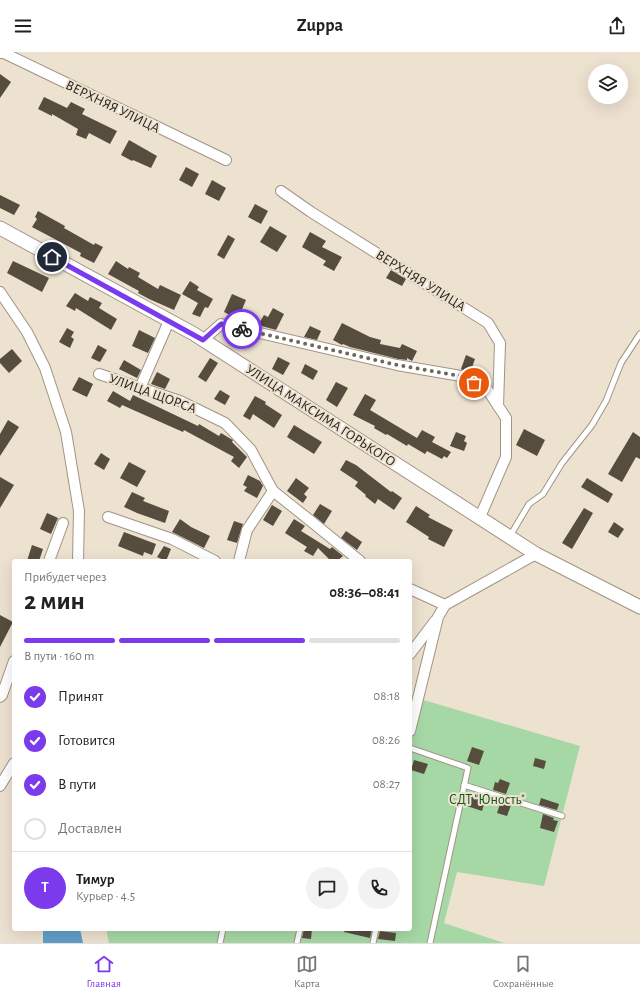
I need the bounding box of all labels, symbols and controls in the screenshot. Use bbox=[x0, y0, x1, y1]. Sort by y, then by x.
icon: menu bbox=[12, 15, 34, 37]
icon: share bbox=[606, 15, 628, 37]
text: Zuppa bbox=[297, 17, 343, 35]
map controls bbox=[588, 64, 628, 104]
button: layers bbox=[588, 64, 628, 104]
street label: ВЕРХНЯЯ УЛИЦА bbox=[63, 78, 162, 136]
pin bbox=[35, 240, 69, 274]
icon: home bbox=[41, 246, 63, 268]
street label: ВЕРХНЯЯ УЛИЦА bbox=[373, 248, 468, 314]
courier bbox=[222, 309, 262, 349]
icon: bike bbox=[231, 318, 253, 340]
street label: УЛИЦА МАКСИМА ГОРЬКОГО bbox=[243, 362, 398, 469]
pin bbox=[457, 366, 491, 400]
street label: УЛИЦА ЩОРСА bbox=[107, 372, 198, 416]
icon: bag bbox=[463, 372, 485, 394]
text: Прибудет через bbox=[24, 571, 106, 584]
text: 08:36–08:41 bbox=[329, 585, 400, 600]
text: 2 мин bbox=[24, 588, 85, 614]
text: В пути · 160 m bbox=[24, 650, 95, 663]
icon: check bbox=[24, 686, 46, 708]
text: Принят bbox=[58, 689, 103, 704]
text: 08:18 bbox=[373, 690, 400, 703]
icon: check bbox=[24, 730, 46, 752]
text: Готовится bbox=[58, 733, 115, 748]
text: 08:26 bbox=[372, 734, 400, 747]
icon: check bbox=[24, 774, 46, 796]
text: В пути bbox=[58, 777, 96, 792]
text: 08:27 bbox=[373, 778, 400, 791]
park label: СДТ "Юность" bbox=[449, 793, 525, 807]
text: Доставлен bbox=[58, 821, 122, 836]
button: chat bbox=[306, 867, 348, 909]
button: phone bbox=[358, 867, 400, 909]
text: Тимур bbox=[76, 872, 115, 887]
text: Т bbox=[41, 880, 49, 895]
text: Курьер · 4.5 bbox=[76, 890, 135, 903]
tab: Главная bbox=[86, 953, 121, 990]
tab: Карта bbox=[294, 953, 320, 990]
tab: Сохранённые bbox=[493, 953, 554, 990]

